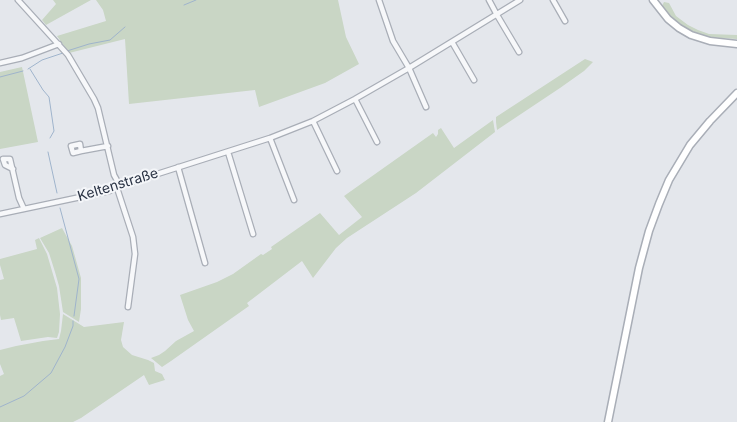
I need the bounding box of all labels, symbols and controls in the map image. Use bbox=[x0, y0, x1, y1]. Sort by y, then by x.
street label: Keltenstraße bbox=[76, 165, 160, 205]

